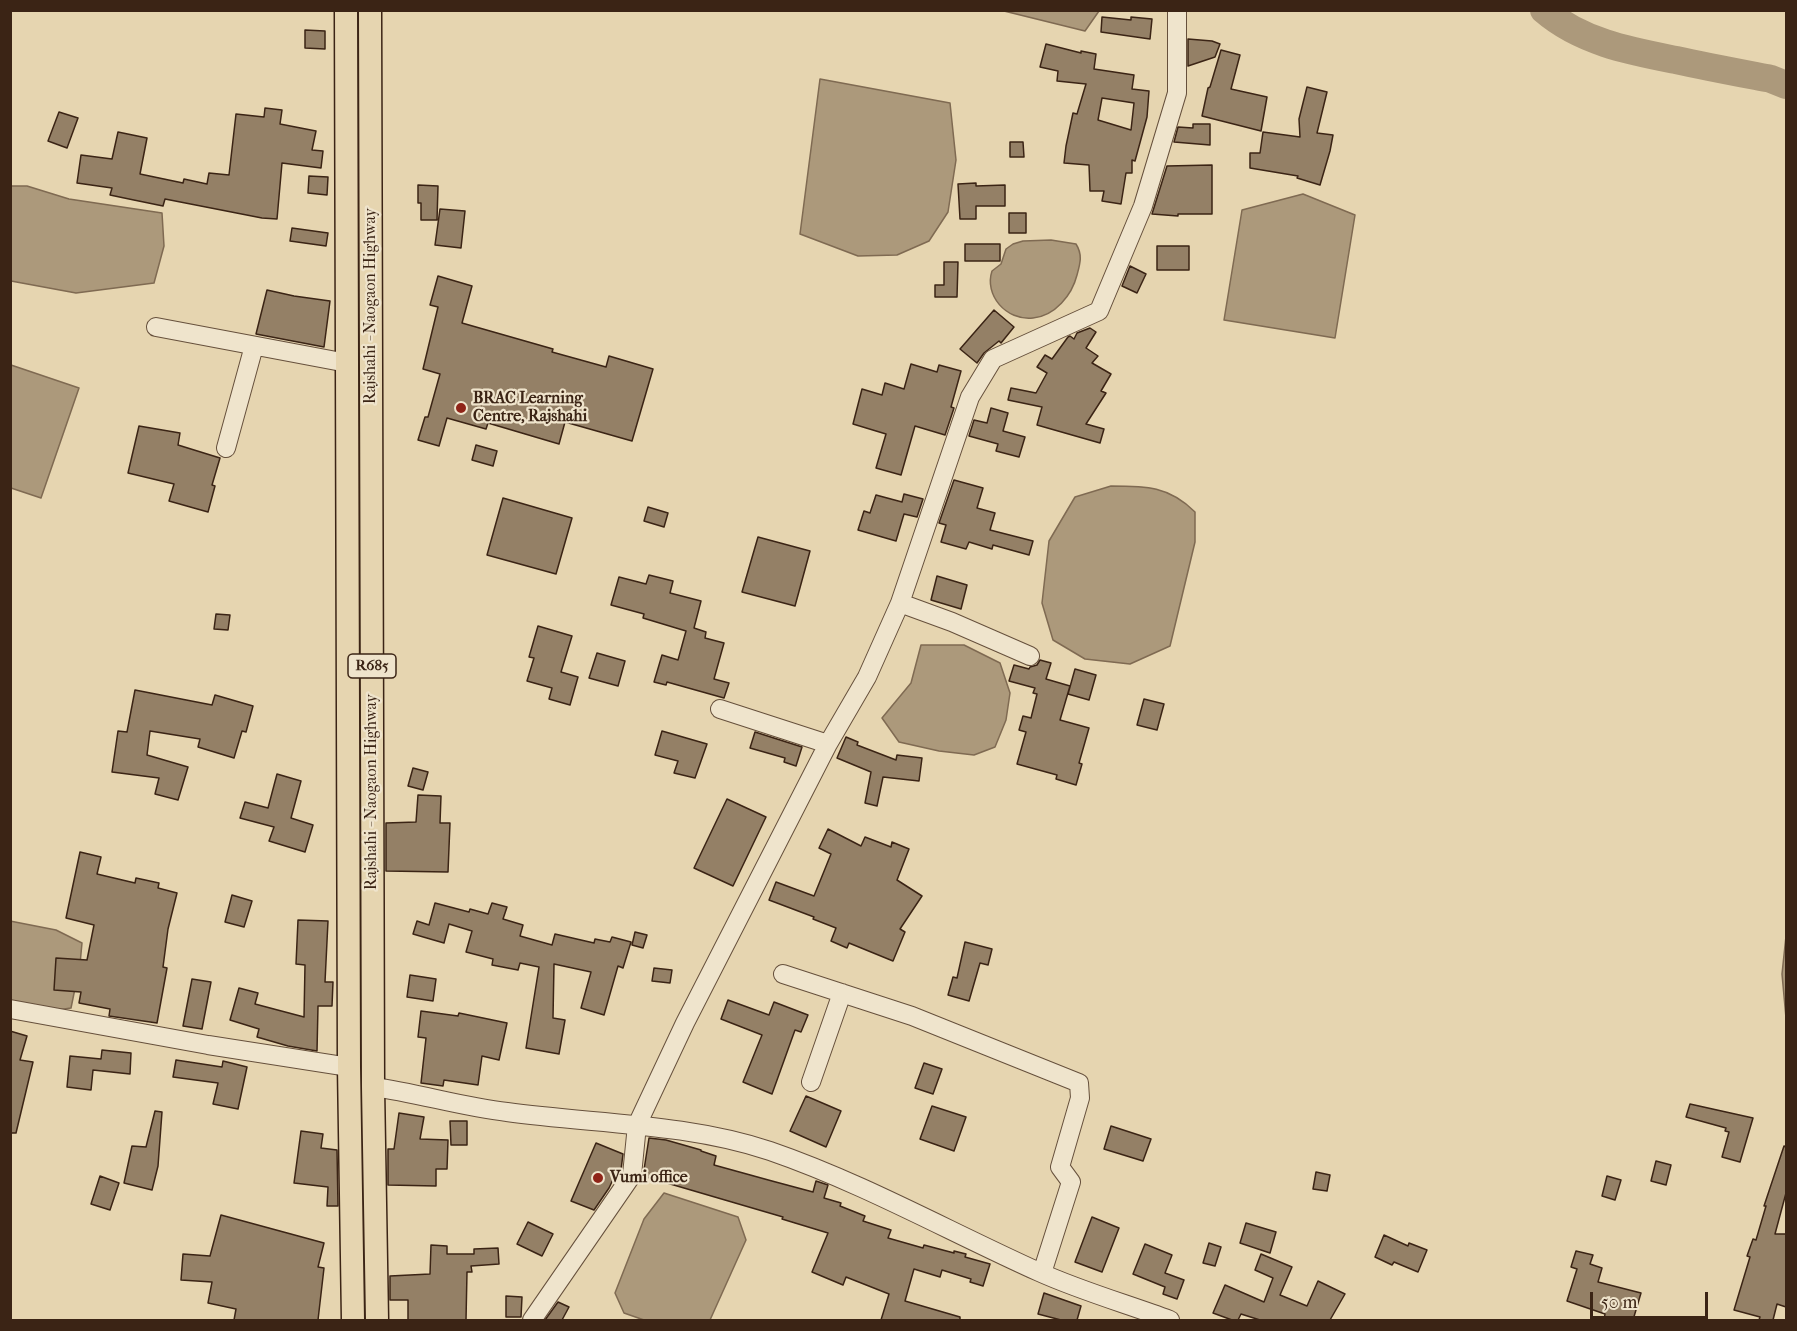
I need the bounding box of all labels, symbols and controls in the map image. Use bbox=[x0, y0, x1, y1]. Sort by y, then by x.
street label: Rajshahi - Naogaon Highway bbox=[361, 208, 381, 404]
place label: BRAC Learning Centre, Rajshahi bbox=[473, 389, 587, 427]
marker: BRAC Learning Centre, Rajshahi bbox=[454, 401, 468, 415]
road number: R685 bbox=[348, 654, 396, 678]
street label: Rajshahi - Naogaon Highway bbox=[362, 694, 382, 890]
place label: Vumi office bbox=[610, 1168, 688, 1188]
marker: Vumi office bbox=[591, 1171, 605, 1185]
scale bar bbox=[1593, 1280, 1712, 1318]
text: 50 m bbox=[1601, 1292, 1637, 1313]

